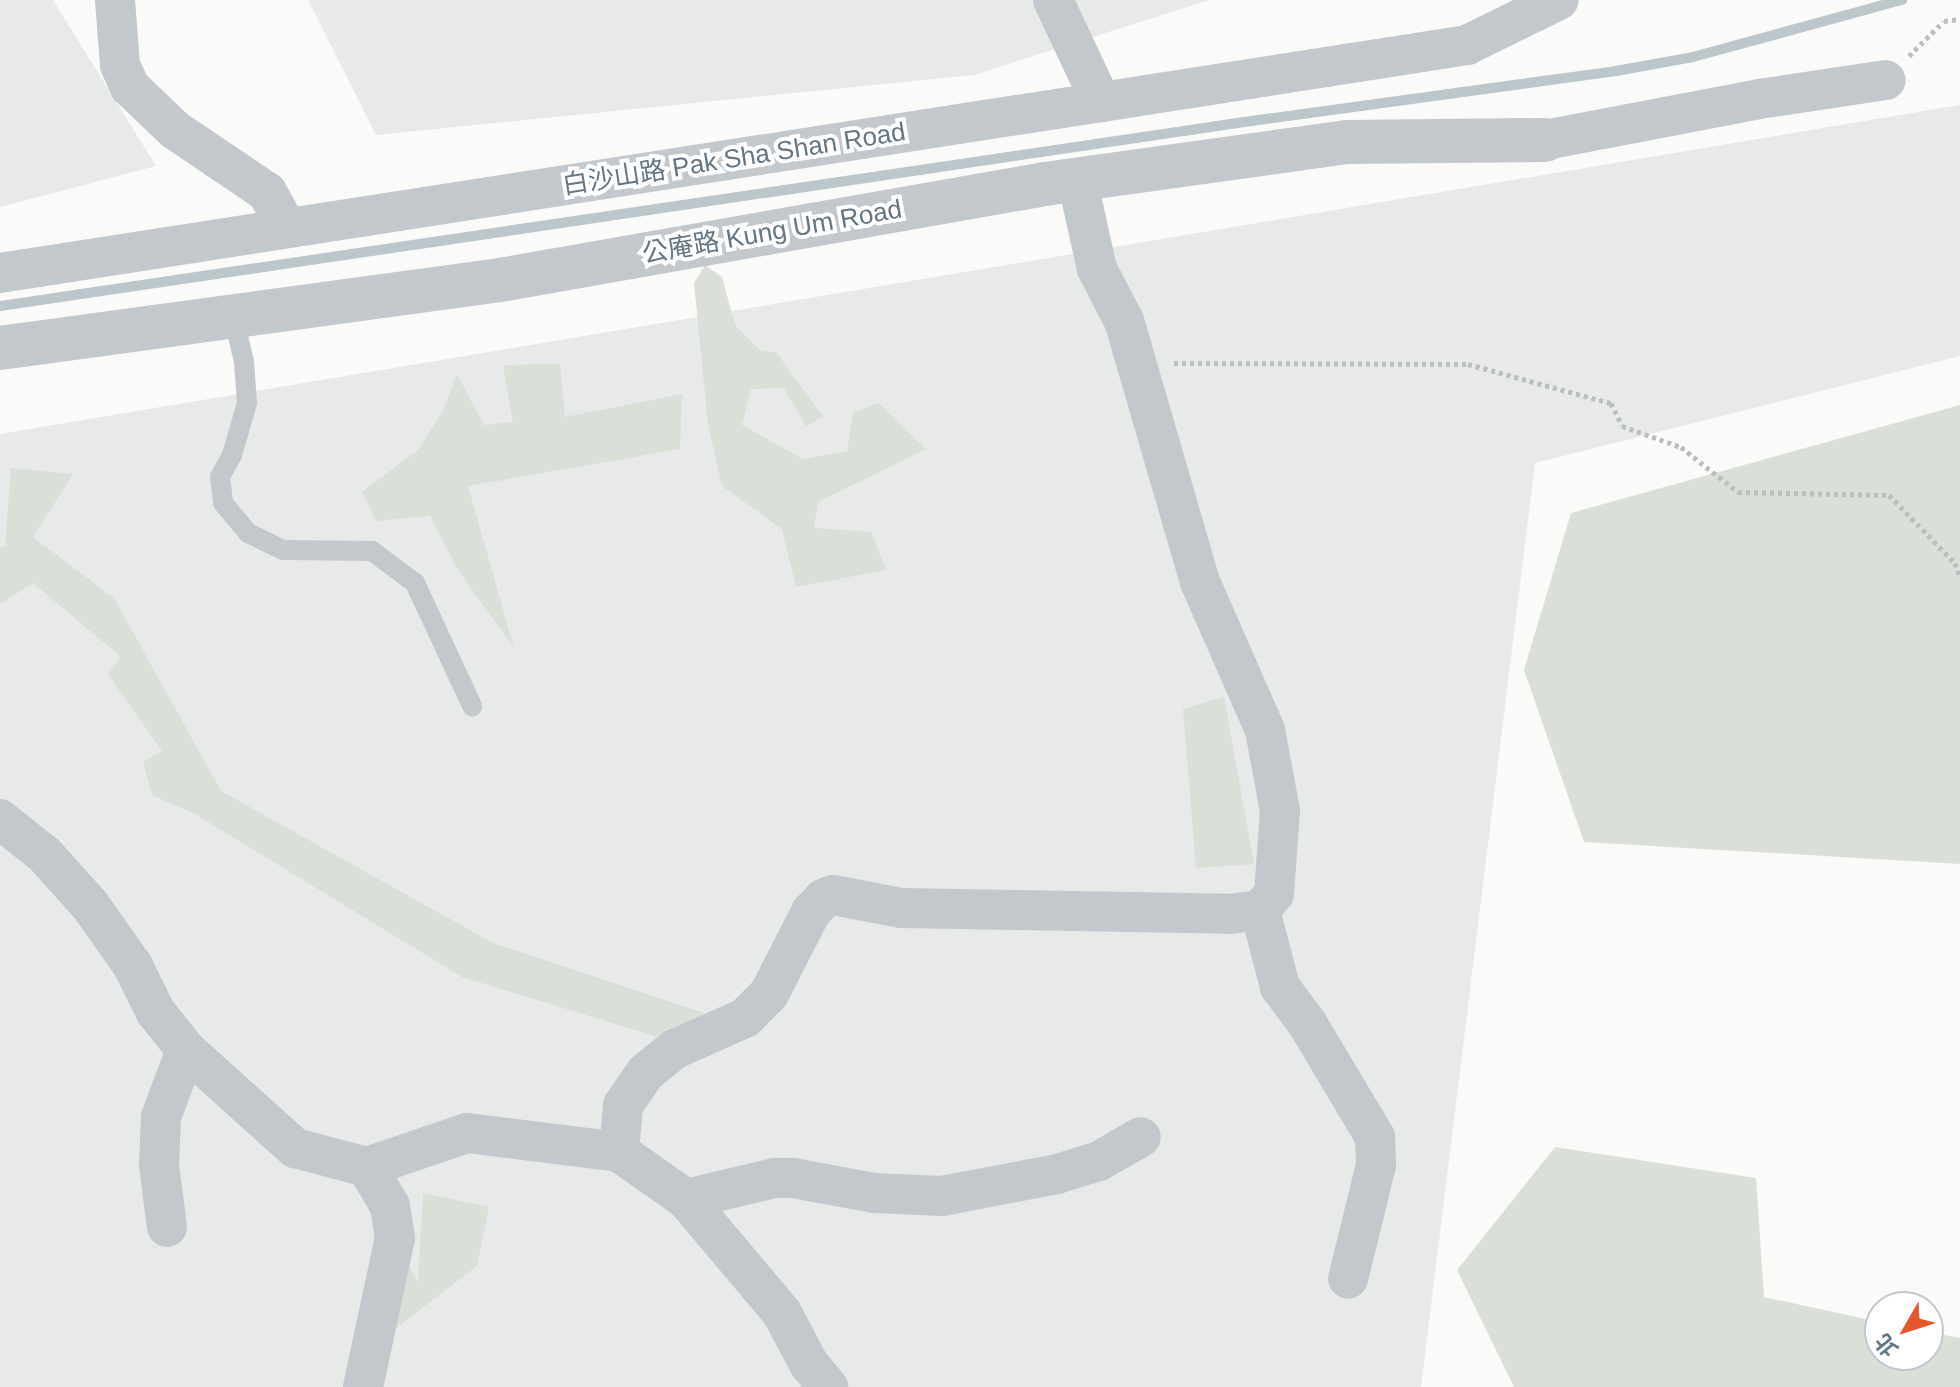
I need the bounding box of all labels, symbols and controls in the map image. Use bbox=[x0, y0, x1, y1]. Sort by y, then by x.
street label: 白沙山路 Pak Sha Shan Road bbox=[560, 116, 908, 202]
street label: 公庵路 Kung Um Road bbox=[640, 194, 904, 270]
north arrow bbox=[1864, 1291, 1944, 1371]
text: 北 bbox=[1870, 1329, 1903, 1362]

